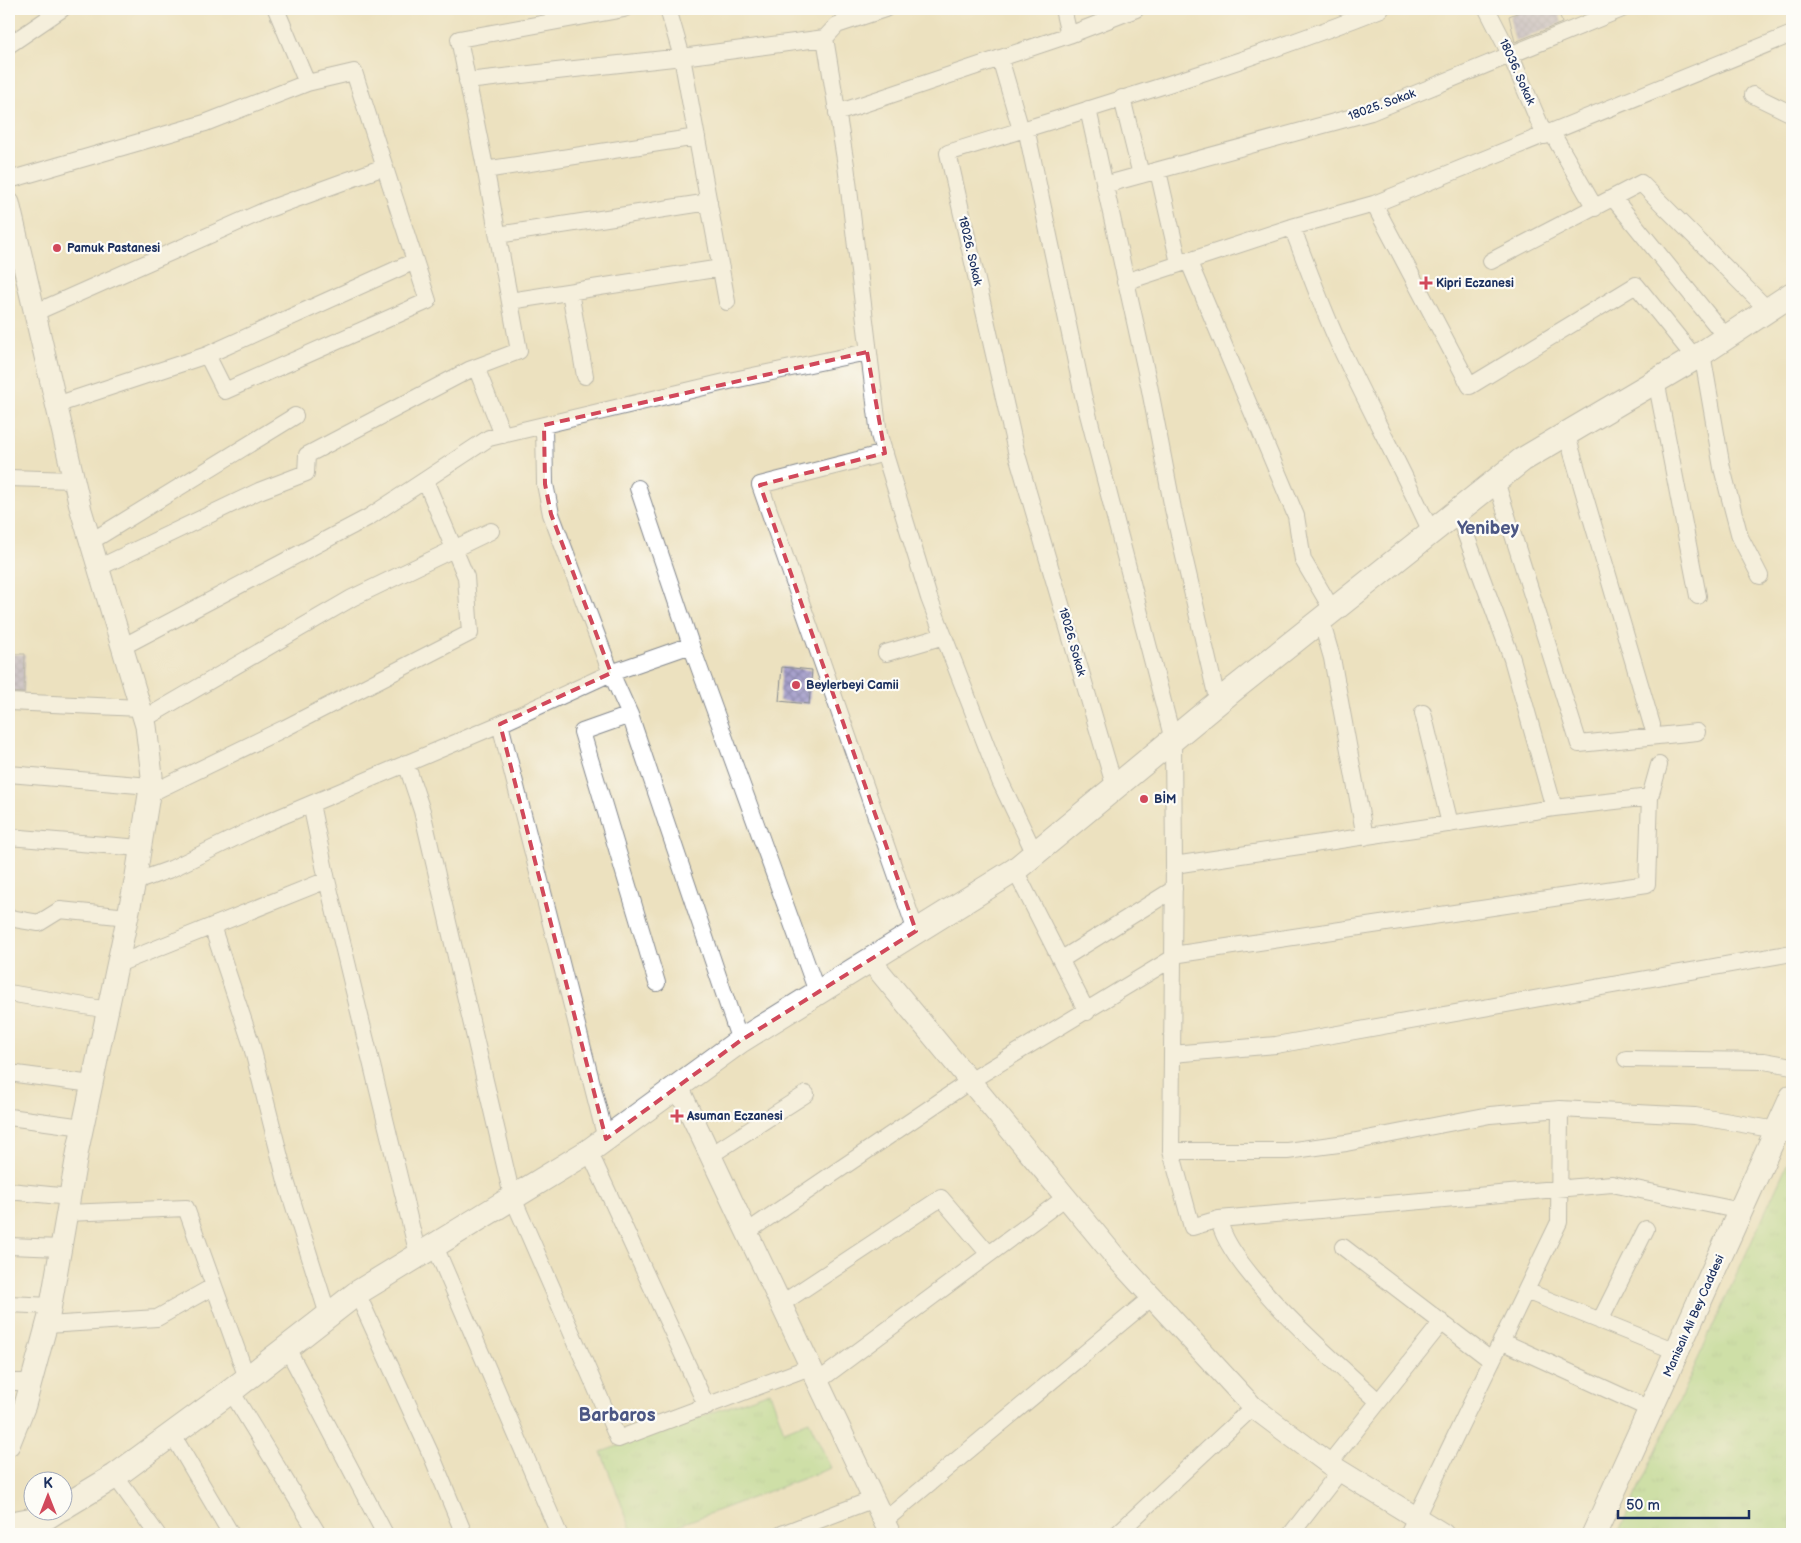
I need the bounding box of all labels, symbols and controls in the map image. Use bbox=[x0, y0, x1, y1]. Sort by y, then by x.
street label: 18036. Sokak bbox=[1496, 36, 1538, 108]
street label: 18025. Sokak bbox=[1346, 86, 1418, 124]
street label: 18026. Sokak bbox=[955, 215, 985, 287]
place label: Pamuk Pastanesi bbox=[67, 241, 160, 256]
marker: Pamuk Pastanesi bbox=[51, 242, 63, 254]
place label: Kipri Eczanesi bbox=[1436, 276, 1514, 291]
marker: Kipri Eczanesi bbox=[1420, 277, 1432, 289]
district label: Yenibey bbox=[1457, 518, 1520, 539]
street label: 18026. Sokak bbox=[1055, 606, 1089, 678]
place label: Beylerbeyi Camii bbox=[806, 678, 899, 693]
marker: Beylerbeyi Camii bbox=[790, 679, 802, 691]
place label: BİM bbox=[1154, 790, 1176, 807]
marker: BİM bbox=[1138, 793, 1150, 805]
place label: Asuman Eczanesi bbox=[686, 1109, 783, 1124]
marker: Asuman Eczanesi bbox=[671, 1110, 683, 1122]
street label: Manisalı Ali Bey Caddesi bbox=[1660, 1252, 1728, 1379]
district label: Barbaros bbox=[579, 1405, 656, 1426]
north arrow bbox=[22, 1470, 72, 1520]
text: K bbox=[43, 1475, 53, 1492]
scale bar bbox=[1618, 1488, 1750, 1520]
text: 50 m bbox=[1626, 1496, 1660, 1515]

